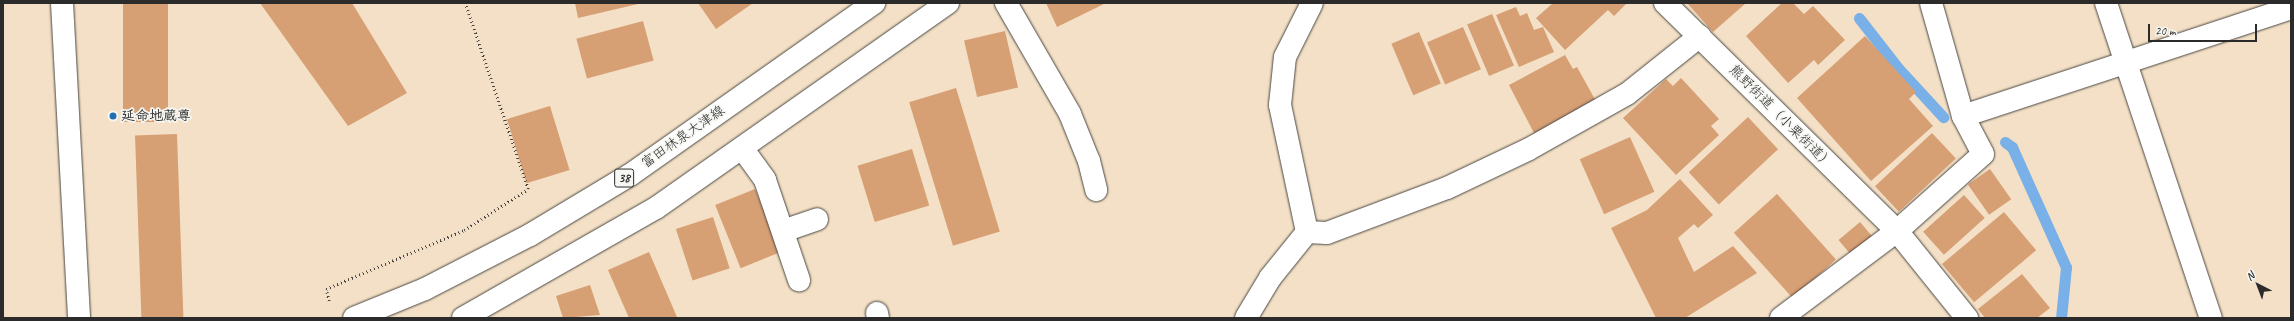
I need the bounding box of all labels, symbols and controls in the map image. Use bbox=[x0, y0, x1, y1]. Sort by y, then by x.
scale bar bbox=[2150, 16, 2259, 42]
text: 20 m bbox=[2155, 23, 2175, 39]
street label: 熊野街道（小栗街道） bbox=[1726, 62, 1836, 172]
street label: 富田林泉大津線 bbox=[638, 102, 728, 172]
place label: 延命地蔵尊 bbox=[121, 108, 191, 124]
marker: 延命地蔵尊 bbox=[108, 111, 118, 121]
road number: 38 bbox=[614, 167, 634, 189]
north arrow bbox=[2238, 265, 2278, 305]
text: N bbox=[2243, 269, 2257, 284]

